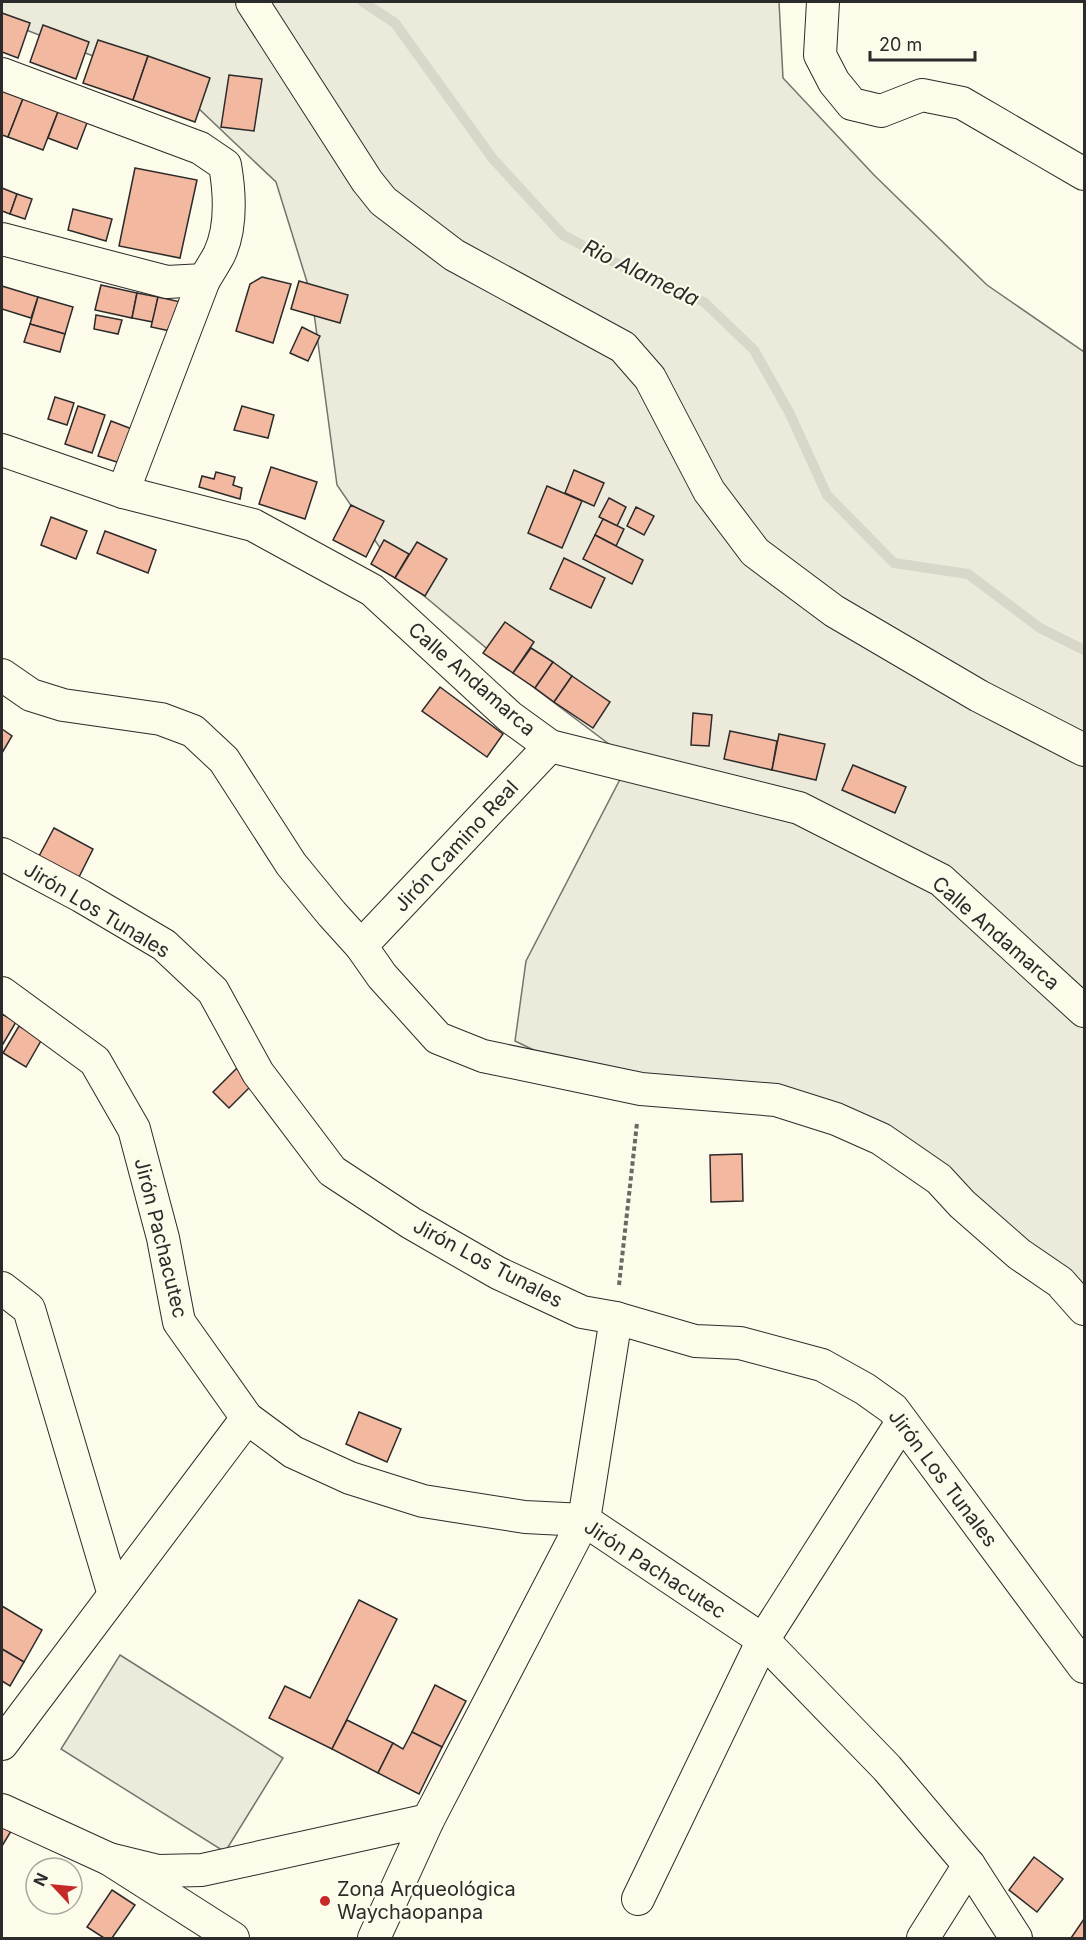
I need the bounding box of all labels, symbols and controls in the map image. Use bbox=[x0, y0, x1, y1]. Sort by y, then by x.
scale bar bbox=[870, 24, 975, 62]
text: 20 m bbox=[879, 34, 922, 55]
water label: Rio Alameda bbox=[579, 234, 703, 311]
street label: Calle Andamarca bbox=[403, 617, 541, 741]
street label: Jirón Camino Real bbox=[389, 775, 523, 917]
street label: Jirón Los Tunales bbox=[20, 857, 174, 963]
street label: Calle Andamarca bbox=[927, 871, 1065, 995]
street label: Jirón Pachacutec bbox=[130, 1156, 192, 1320]
street label: Jirón Los Tunales bbox=[409, 1213, 567, 1313]
street label: Jirón Los Tunales bbox=[884, 1405, 1002, 1551]
street label: Jirón Pachacutec bbox=[580, 1514, 730, 1624]
north arrow bbox=[24, 1856, 84, 1916]
text: N bbox=[29, 1870, 52, 1889]
place label: Zona Arqueológica Waychaopanpa bbox=[337, 1877, 516, 1924]
marker: Zona Arqueológica Waychaopanpa bbox=[318, 1894, 332, 1908]

